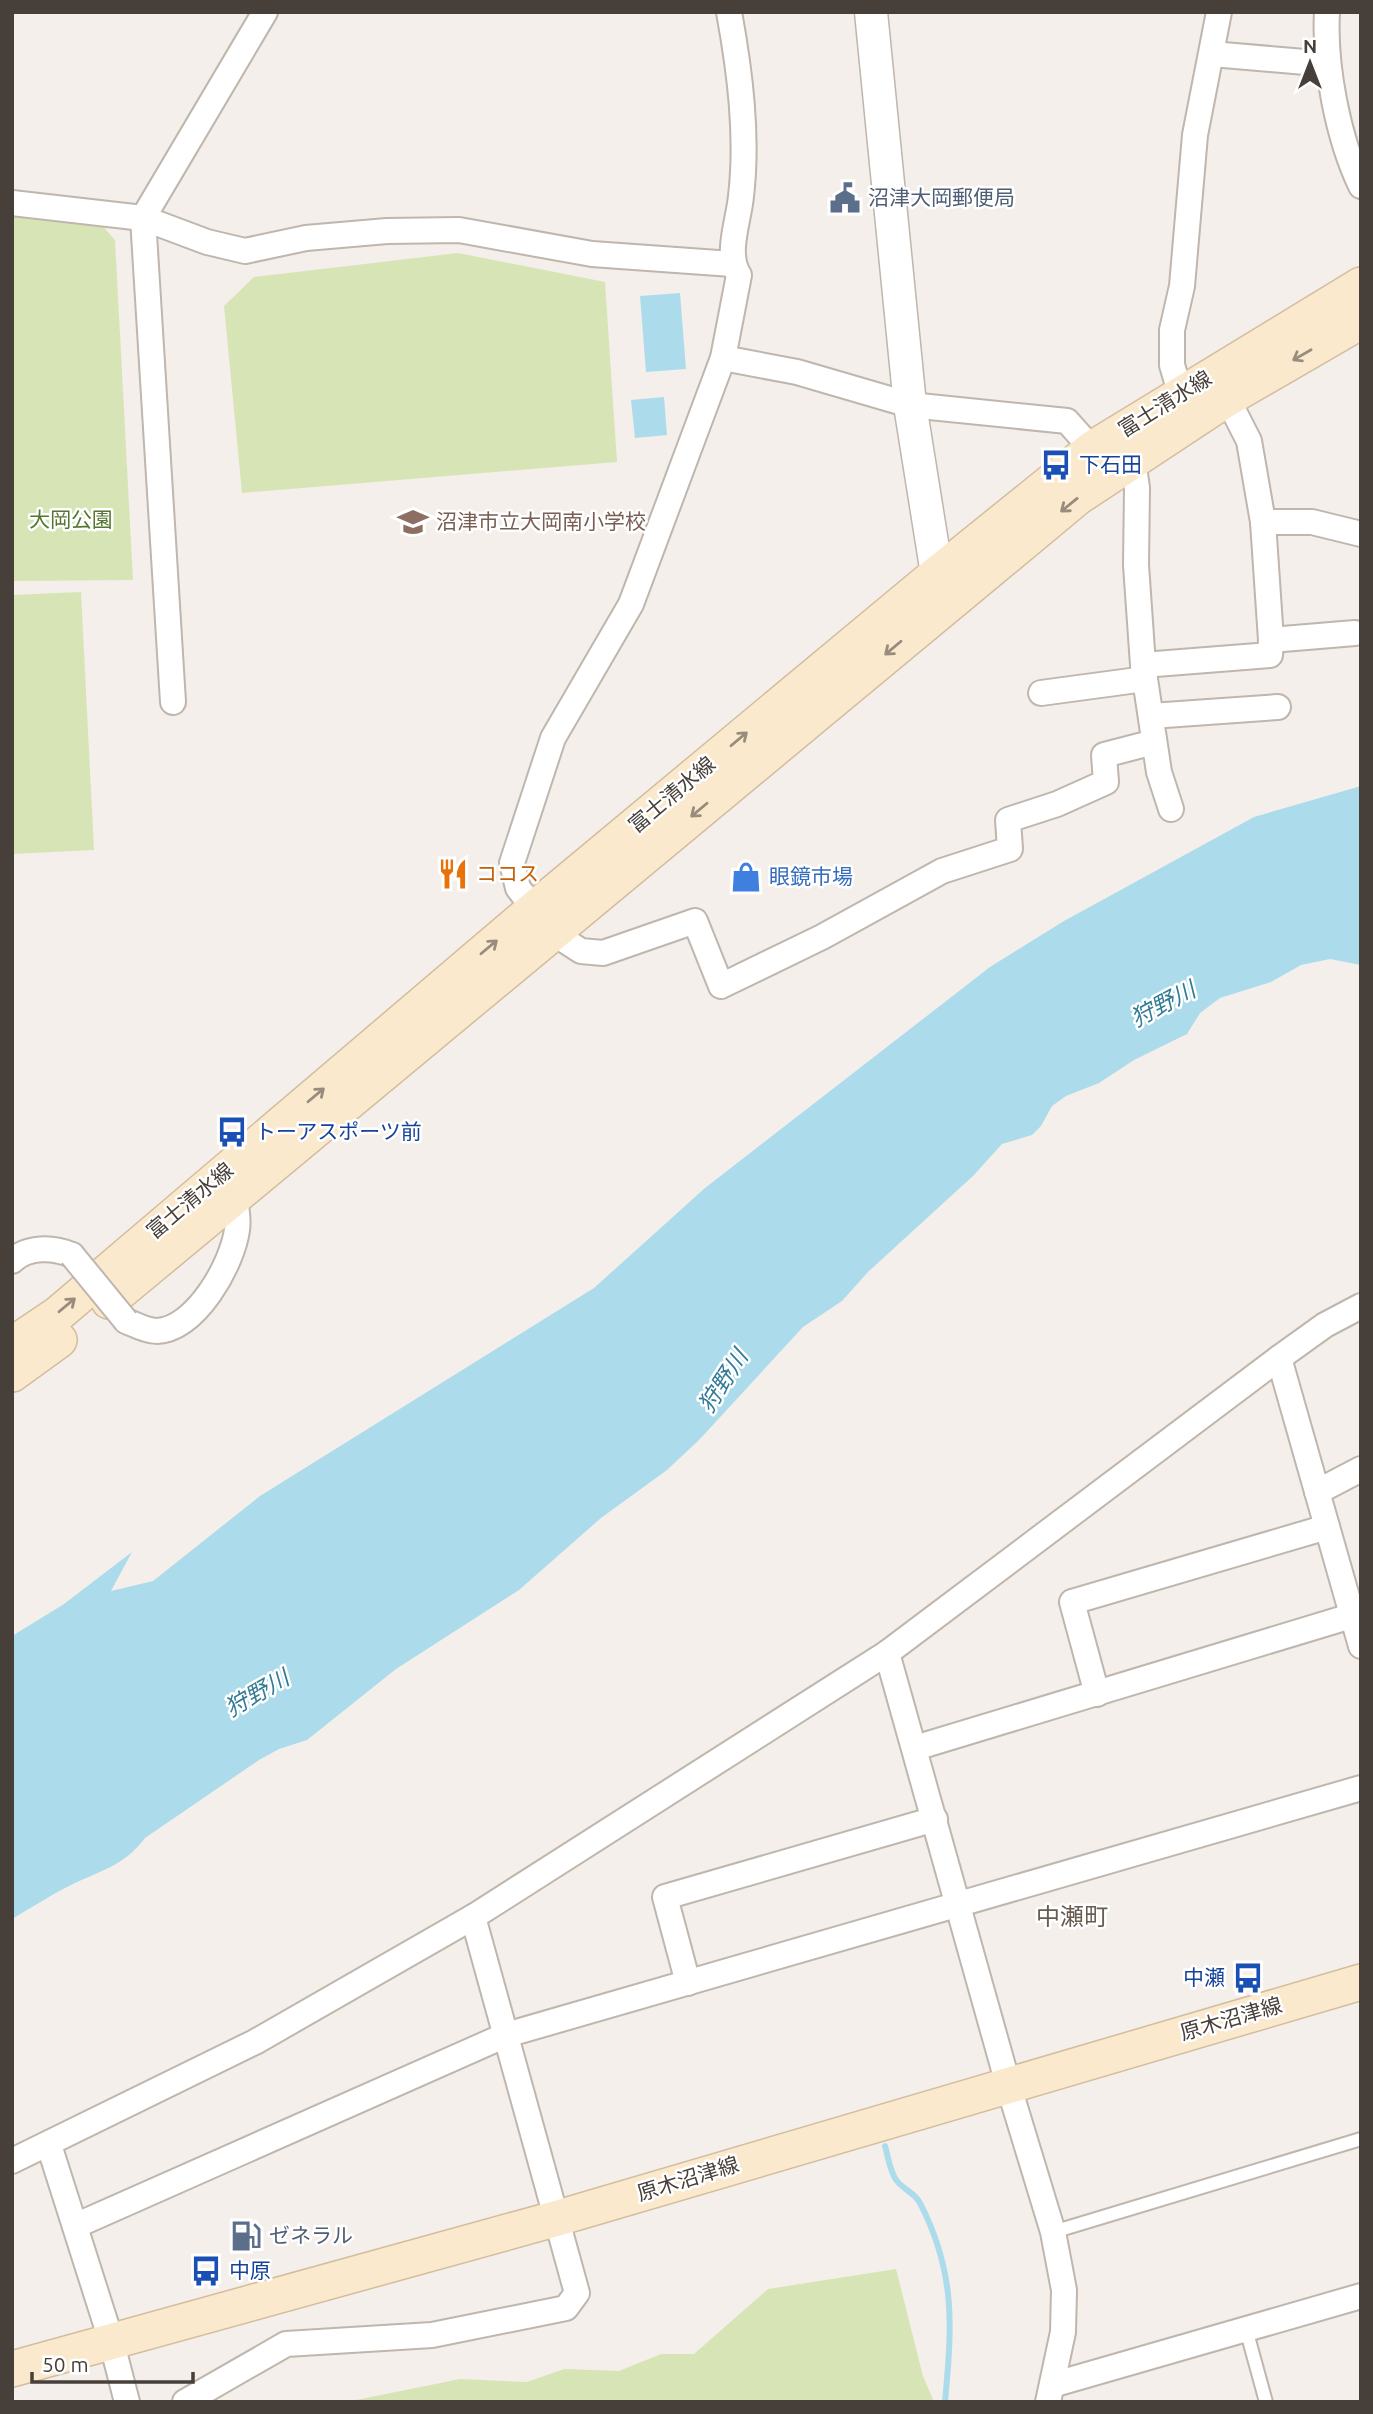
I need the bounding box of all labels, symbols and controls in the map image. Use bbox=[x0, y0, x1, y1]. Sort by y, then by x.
north arrow bbox=[1275, 28, 1345, 98]
text: N bbox=[1303, 35, 1317, 57]
public building icon: 沼津大岡郵便局 bbox=[828, 181, 862, 215]
place label: 沼津大岡郵便局 bbox=[868, 185, 1015, 209]
one-way arrow bbox=[1292, 349, 1312, 363]
street label: 富士清水線 bbox=[1114, 365, 1215, 441]
bus stop icon: 下石田 bbox=[1039, 448, 1073, 482]
place label: 下石田 bbox=[1079, 452, 1142, 476]
one-way arrow bbox=[1060, 497, 1079, 512]
school or university icon: 沼津市立大岡南小学校 bbox=[396, 505, 430, 539]
park label: 大岡公園 bbox=[29, 507, 113, 531]
place label: 沼津市立大岡南小学校 bbox=[436, 509, 646, 533]
one-way arrow bbox=[884, 641, 902, 656]
one-way arrow bbox=[729, 731, 747, 746]
street label: 富士清水線 bbox=[623, 751, 719, 837]
one-way arrow bbox=[691, 802, 709, 818]
restaurant icon: ココス bbox=[436, 857, 470, 891]
shop icon: 眼鏡市場 bbox=[729, 860, 763, 894]
place label: ココス bbox=[476, 861, 539, 885]
place label: 眼鏡市場 bbox=[769, 864, 853, 888]
one-way arrow bbox=[480, 939, 498, 955]
water label: 狩野川 bbox=[1126, 975, 1202, 1031]
one-way arrow bbox=[306, 1087, 324, 1103]
bus stop icon: トーアスポーツ前 bbox=[215, 1115, 249, 1149]
place label: トーアスポーツ前 bbox=[255, 1119, 422, 1143]
street label: 富士清水線 bbox=[141, 1157, 237, 1243]
one-way arrow bbox=[58, 1297, 76, 1313]
water label: 狩野川 bbox=[693, 1342, 753, 1416]
water label: 狩野川 bbox=[221, 1663, 295, 1721]
district label: 中瀬町 bbox=[1036, 1903, 1108, 1930]
bus stop icon: 中瀬 bbox=[1231, 1961, 1265, 1995]
place label: 中瀬 bbox=[1183, 1965, 1225, 1989]
street label: 原木沼津線 bbox=[1177, 1992, 1284, 2044]
street label: 原木沼津線 bbox=[634, 2151, 741, 2205]
fuel station icon: ゼネラル bbox=[229, 2219, 263, 2253]
place label: ゼネラル bbox=[269, 2223, 353, 2247]
bus stop icon: 中原 bbox=[189, 2254, 223, 2288]
place label: 中原 bbox=[229, 2258, 271, 2282]
scale bar bbox=[32, 2340, 192, 2384]
text: 50 m bbox=[42, 2352, 89, 2376]

